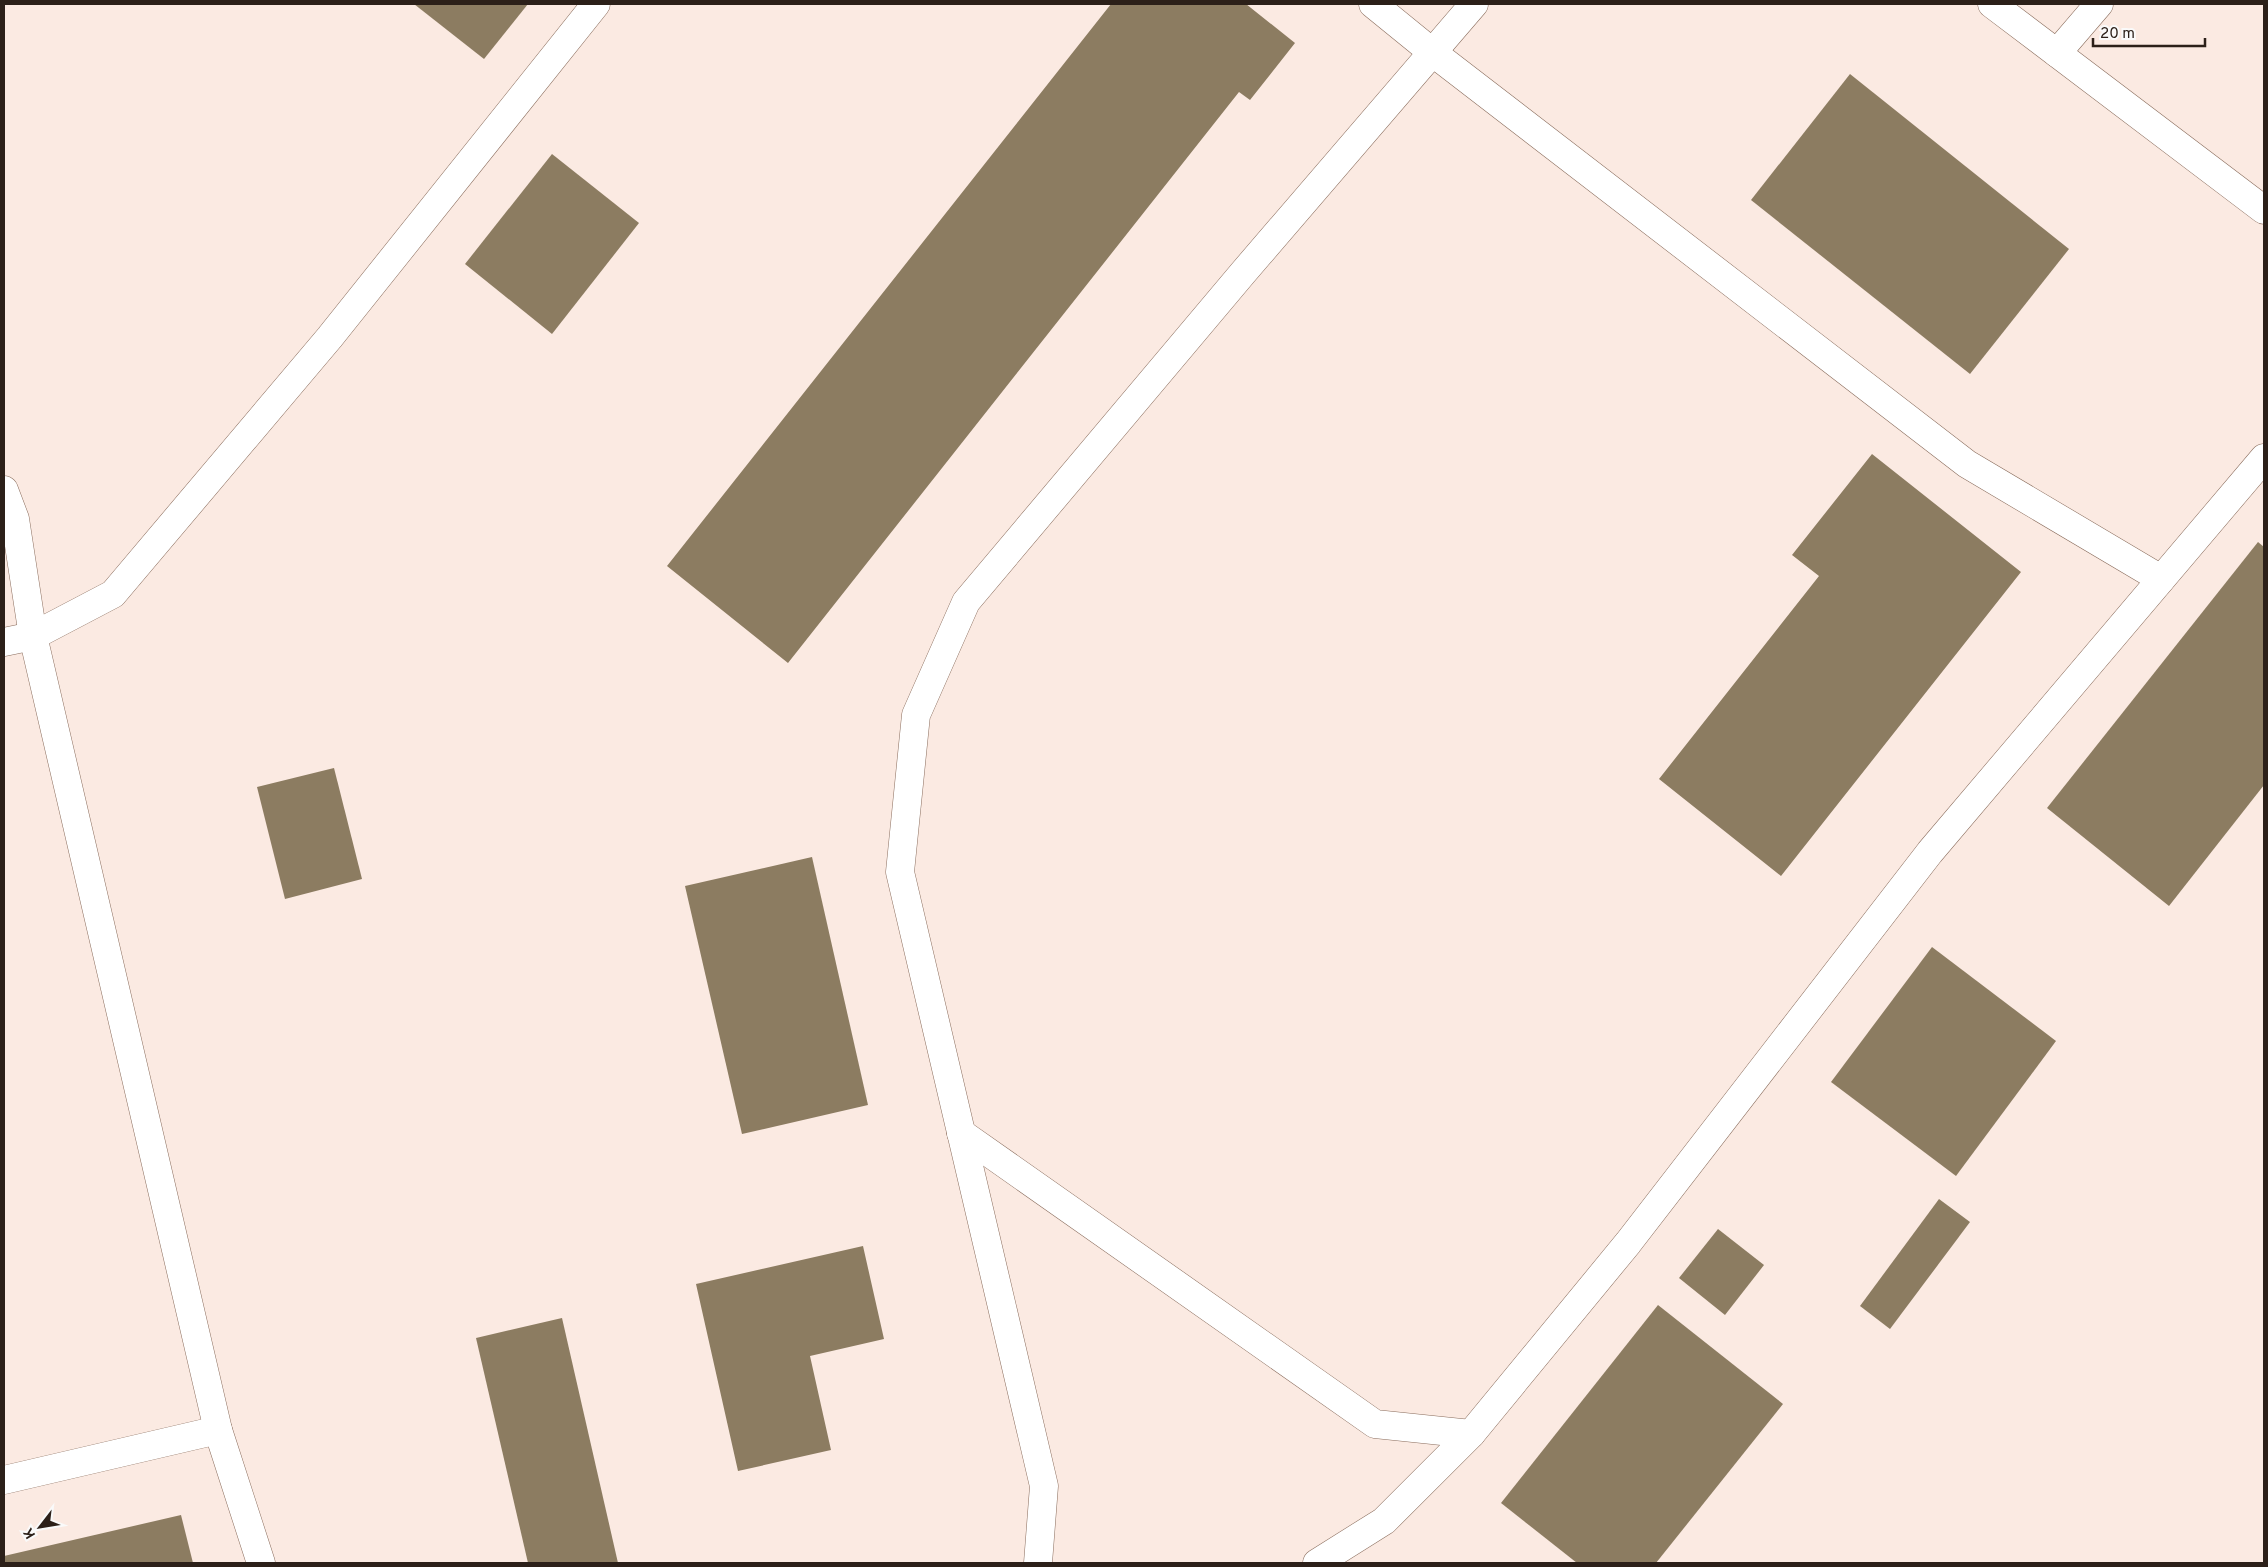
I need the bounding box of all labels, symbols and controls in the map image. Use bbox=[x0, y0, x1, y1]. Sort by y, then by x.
scale bar bbox=[2093, 15, 2206, 47]
text: 20 m bbox=[2100, 25, 2135, 44]
north arrow bbox=[15, 1502, 65, 1552]
text: K bbox=[20, 1524, 40, 1542]

